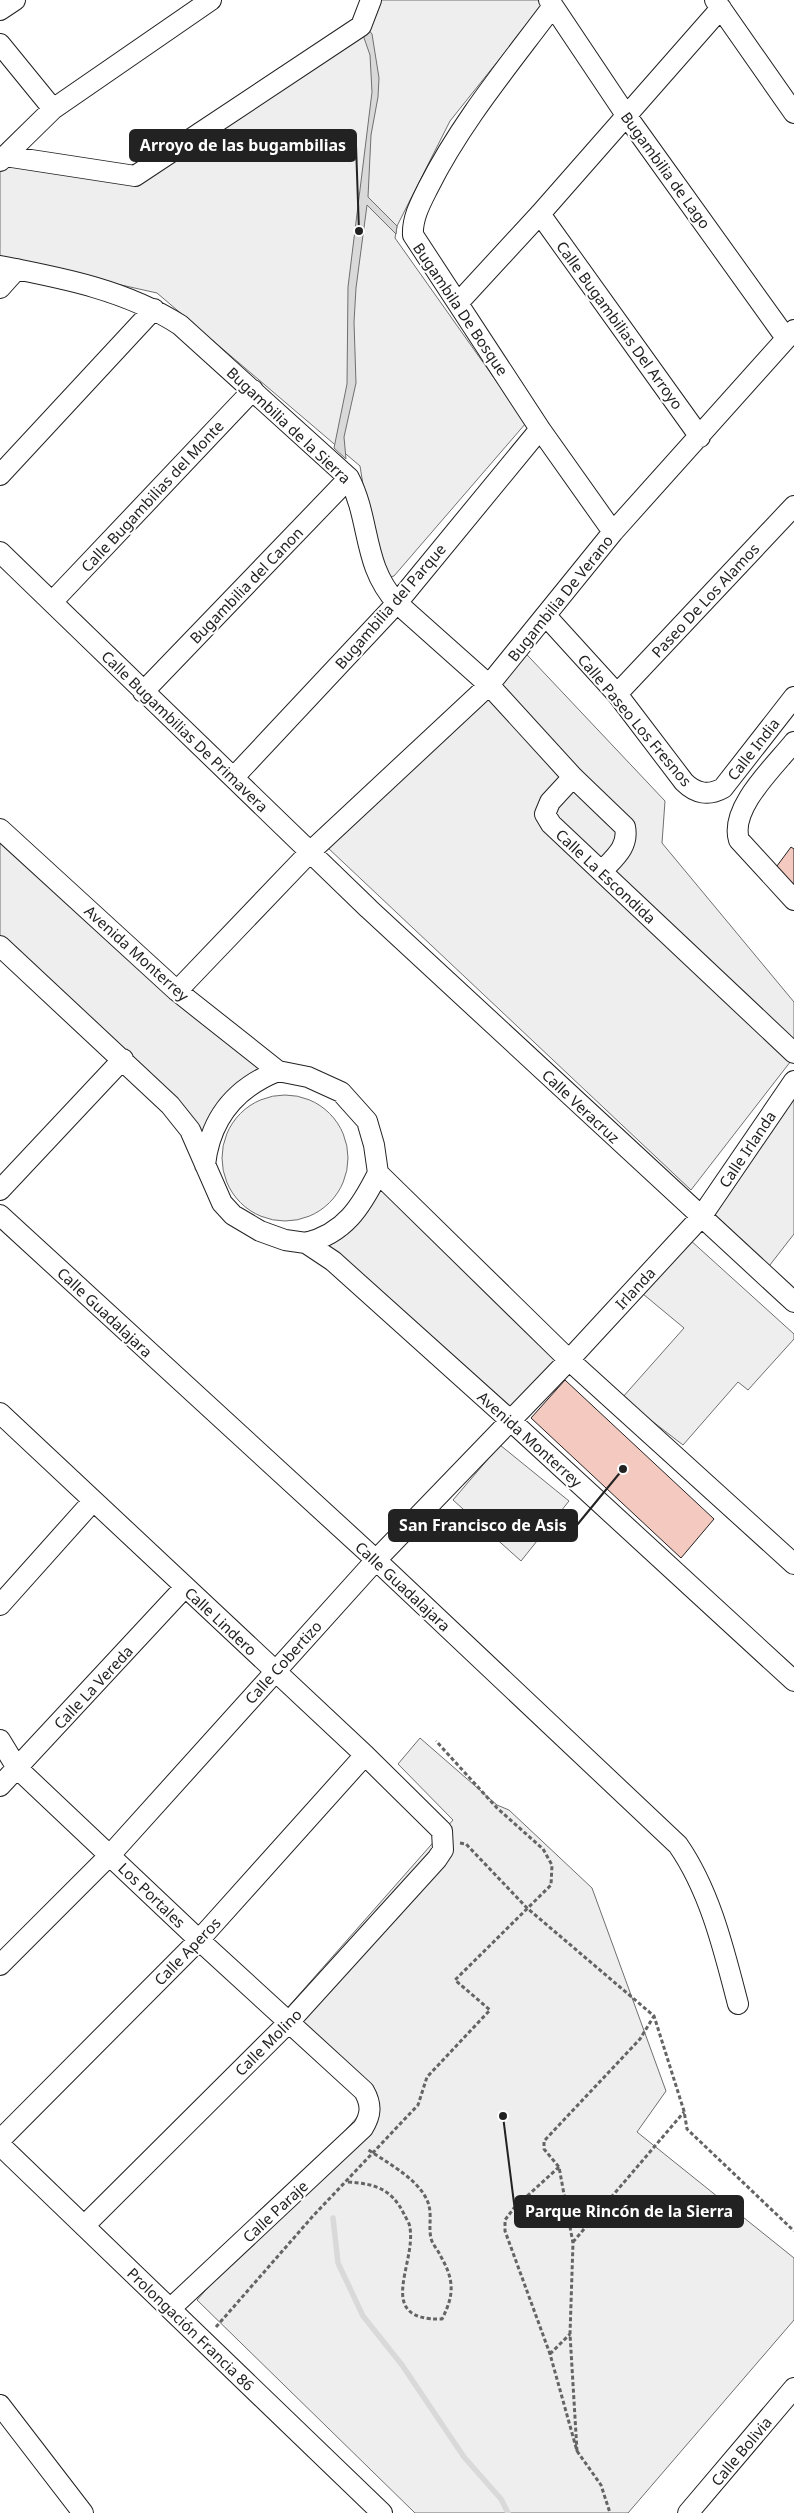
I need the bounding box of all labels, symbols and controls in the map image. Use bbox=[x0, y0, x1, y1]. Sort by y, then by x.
street label: Bugambilia de Lago bbox=[617, 107, 715, 233]
callout: Arroyo de las bugambilias bbox=[130, 130, 356, 161]
text: Arroyo de las bugambilias bbox=[140, 134, 346, 156]
street label: Calle Bugambilias Del Arroyo bbox=[552, 237, 688, 413]
street label: Bugambila De Bosque bbox=[409, 239, 513, 379]
street label: Bugambilia de la Sierra bbox=[223, 362, 355, 488]
street label: Calle Bugambilias del Monte bbox=[76, 416, 228, 576]
street label: Bugambilia del Canon bbox=[185, 522, 307, 648]
street label: Bugambilia De Verano bbox=[503, 531, 617, 665]
street label: Paseo De Los Alamos bbox=[647, 538, 763, 662]
street label: Bugambilia del Parque bbox=[330, 539, 450, 673]
street label: Calle Bugambilias De Primavera bbox=[97, 646, 273, 816]
street label: Calle Paseo Los Fresnos bbox=[574, 650, 696, 790]
street label: Calle India bbox=[722, 714, 784, 784]
street label: Calle La Escondida bbox=[552, 824, 660, 928]
street label: Avenida Monterrey bbox=[80, 901, 194, 1006]
street label: Calle Veracruz bbox=[538, 1065, 624, 1147]
street label: Calle Irlanda bbox=[714, 1107, 780, 1191]
street label: Calle Guadalajara bbox=[53, 1263, 157, 1361]
street label: Irlanda bbox=[610, 1263, 660, 1313]
street label: Avenida Monterrey bbox=[473, 1387, 587, 1492]
callout: San Francisco de Asis bbox=[389, 1510, 577, 1541]
text: San Francisco de Asis bbox=[399, 1514, 567, 1536]
street label: Calle Guadalajara bbox=[351, 1537, 455, 1635]
street label: Calle Lindero bbox=[181, 1582, 261, 1660]
street label: Calle Cobertizo bbox=[240, 1616, 326, 1708]
street label: Calle La Vereda bbox=[49, 1641, 137, 1733]
street label: Los Portales bbox=[114, 1858, 190, 1932]
street label: Calle Aperos bbox=[149, 1913, 225, 1989]
street label: Calle Molino bbox=[230, 2004, 306, 2080]
street label: Calle Paraje bbox=[238, 2176, 312, 2246]
callout: Parque Rincón de la Sierra bbox=[515, 2196, 743, 2227]
text: Parque Rincón de la Sierra bbox=[525, 2200, 733, 2222]
street label: Prolongación Francia 86 bbox=[123, 2263, 259, 2395]
street label: Calle Bolivia bbox=[706, 2412, 776, 2490]

